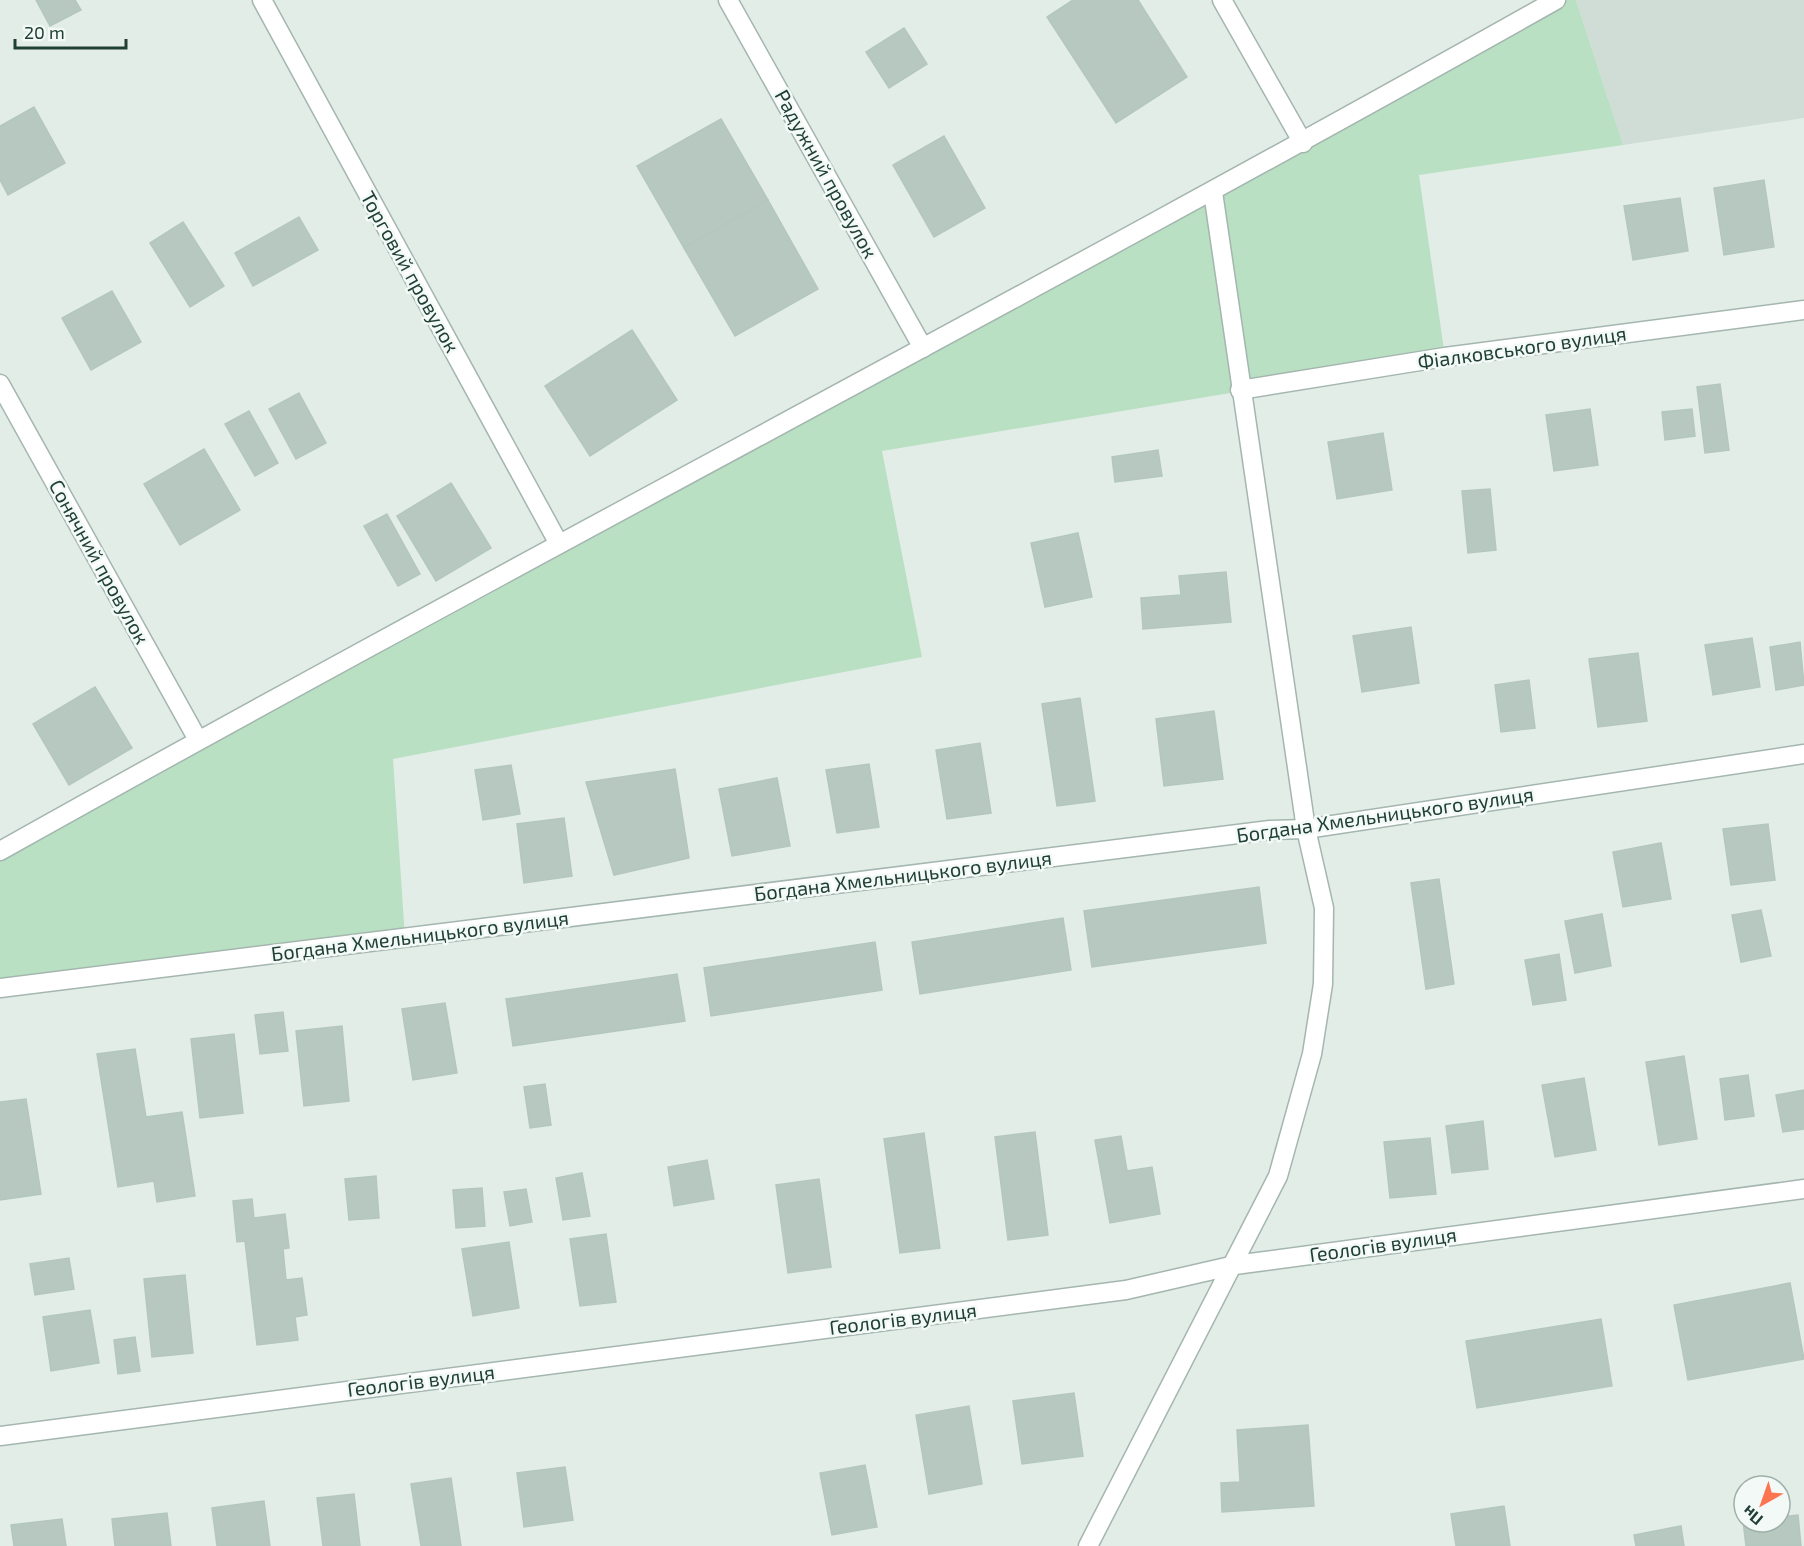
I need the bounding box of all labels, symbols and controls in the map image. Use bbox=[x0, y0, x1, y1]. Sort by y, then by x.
scale bar bbox=[15, 12, 126, 50]
text: 20 m bbox=[24, 21, 65, 43]
street label: Радужний провулок bbox=[770, 85, 883, 263]
street label: Торговий провулок bbox=[356, 187, 465, 357]
street label: Фіалковського вулиця bbox=[1416, 320, 1628, 375]
street label: Сонячний провулок bbox=[44, 475, 155, 649]
street label: Богдана Хмельницького вулиця bbox=[1235, 781, 1535, 848]
street label: Богдана Хмельницького вулиця bbox=[753, 845, 1053, 906]
street label: Богдана Хмельницького вулиця bbox=[270, 905, 570, 966]
street label: Геологів вулиця bbox=[1308, 1222, 1458, 1267]
street label: Геологів вулиця bbox=[828, 1297, 978, 1340]
street label: Геологів вулиця bbox=[346, 1359, 496, 1402]
north arrow bbox=[1732, 1474, 1792, 1534]
text: Пн bbox=[1738, 1502, 1766, 1530]

